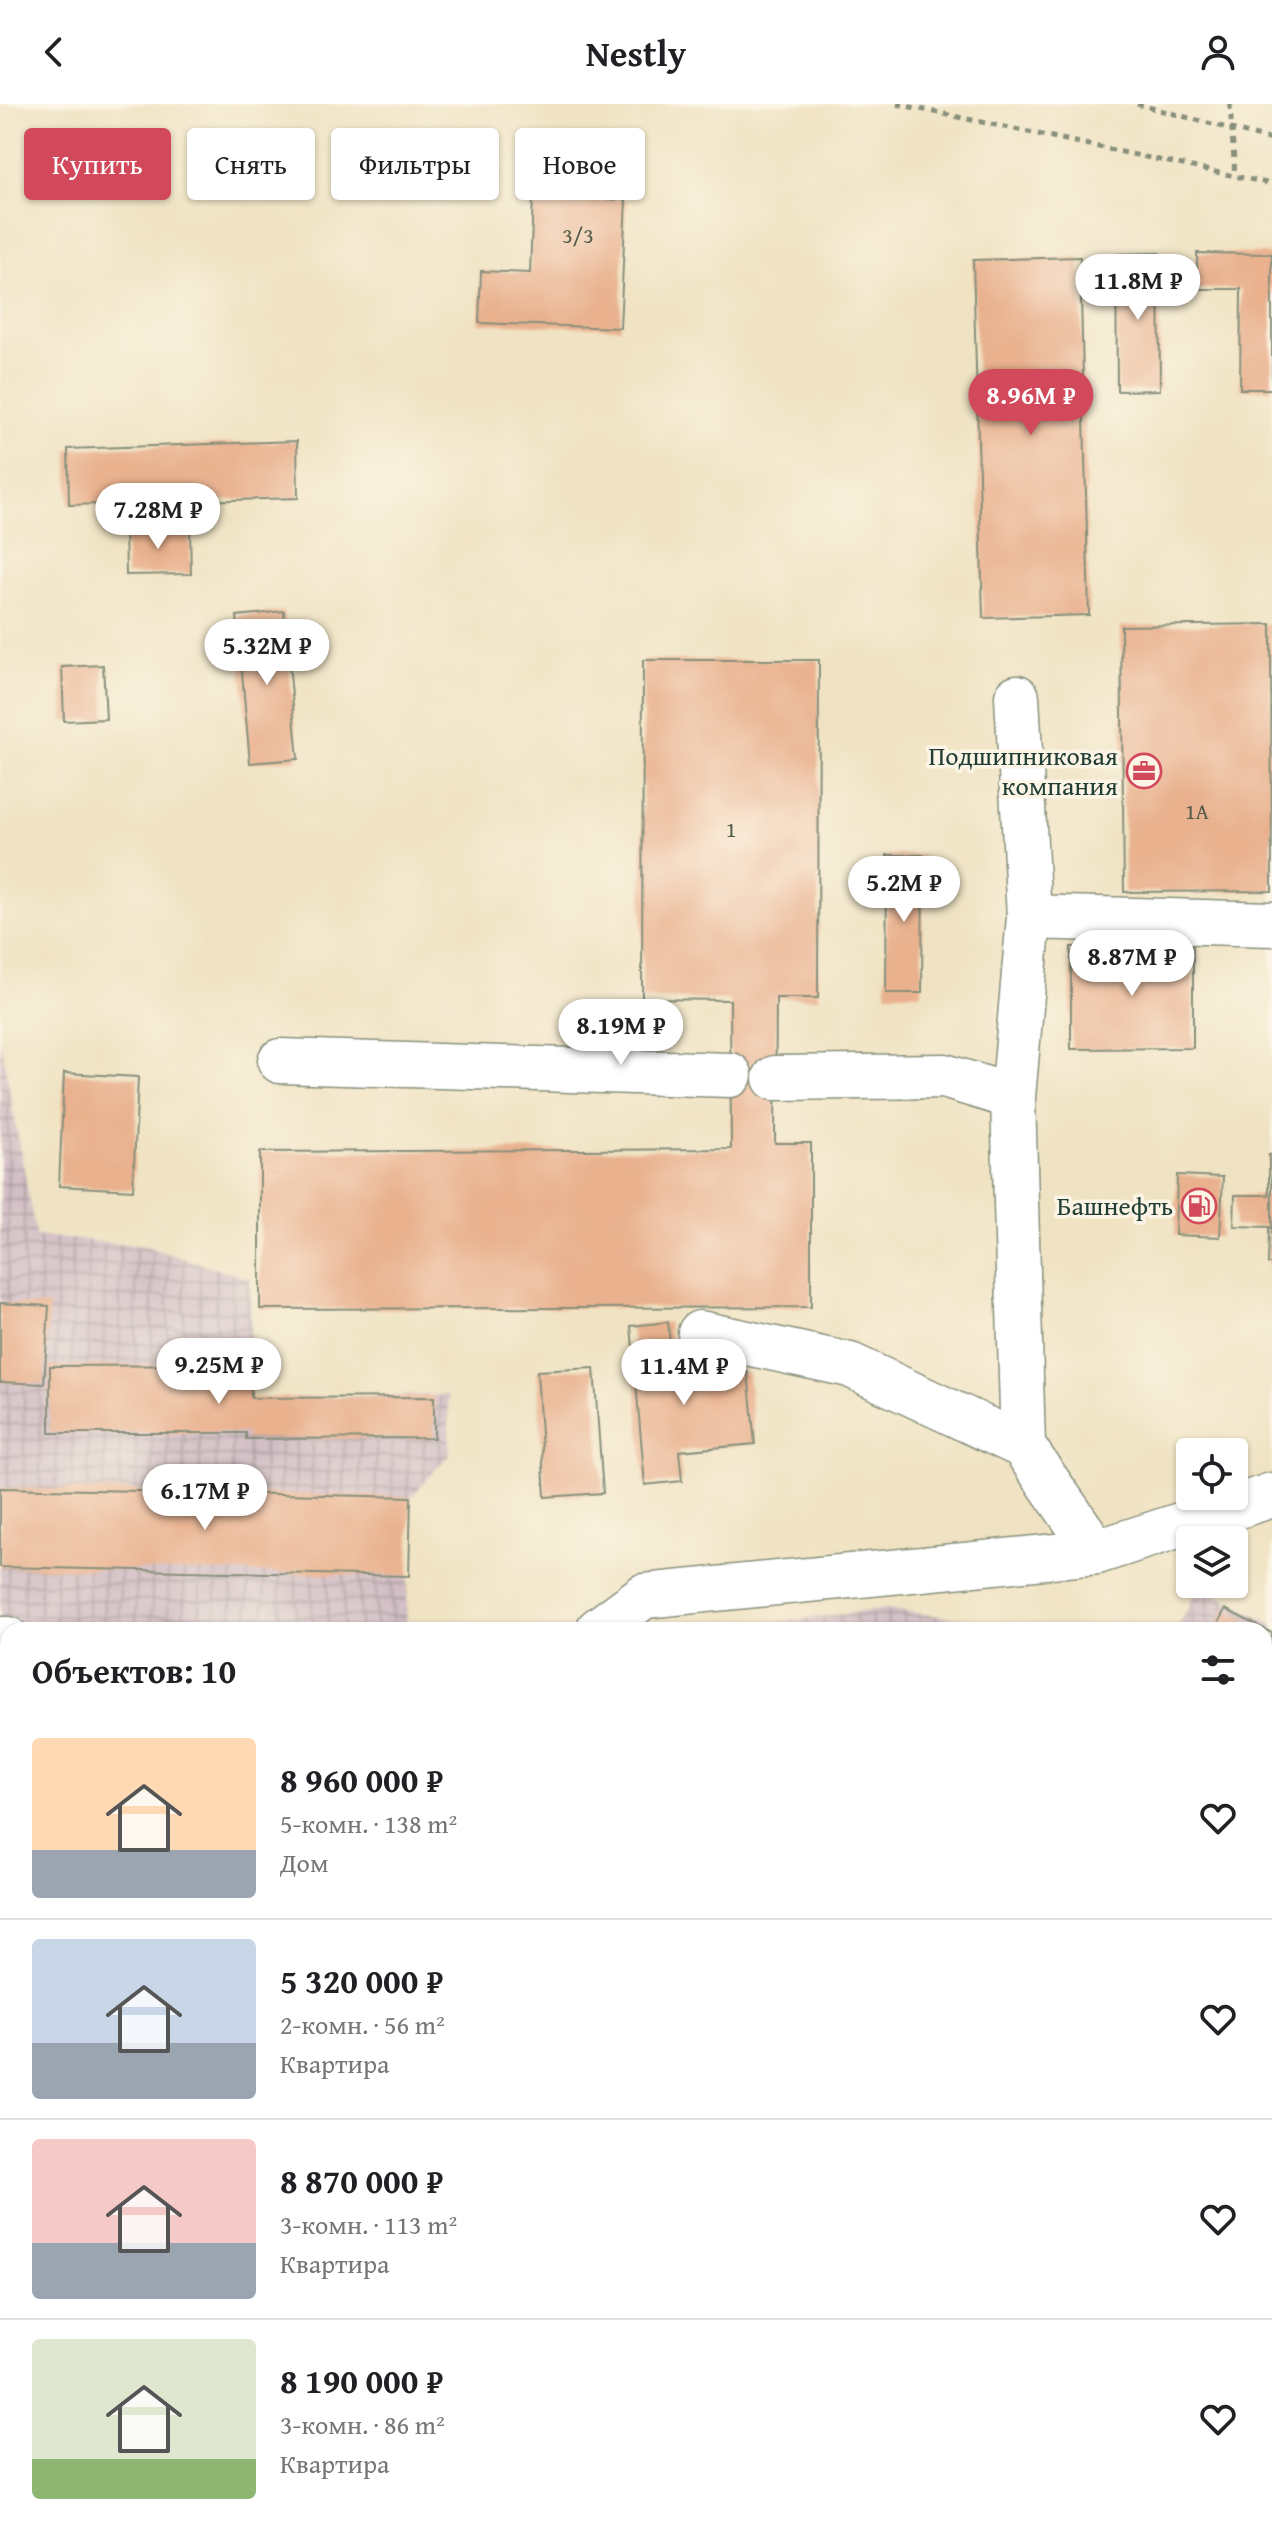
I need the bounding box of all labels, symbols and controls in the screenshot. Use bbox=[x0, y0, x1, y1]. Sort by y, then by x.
text: Nestly bbox=[586, 26, 686, 79]
icon: back bbox=[32, 30, 76, 74]
icon: person bbox=[1196, 30, 1240, 74]
chip: Купить bbox=[24, 128, 171, 200]
chip: Снять bbox=[187, 128, 315, 200]
chip: Фильтры bbox=[331, 128, 499, 200]
chip: Новое bbox=[515, 128, 645, 200]
house number: 3/3 bbox=[562, 219, 594, 251]
pin: 11.8M ₽ bbox=[1064, 254, 1212, 322]
text: 11.8M ₽ bbox=[1093, 260, 1183, 299]
pin: 8.96M ₽ bbox=[957, 369, 1105, 437]
text: 8.96M ₽ bbox=[986, 375, 1076, 414]
pin: 7.28M ₽ bbox=[84, 483, 232, 551]
text: 7.28M ₽ bbox=[113, 489, 203, 528]
pin: 5.32M ₽ bbox=[193, 619, 341, 687]
text: 5.32M ₽ bbox=[222, 625, 312, 664]
place label: Подшипниковая компания bbox=[928, 736, 1118, 805]
office icon: Подшипниковая компания bbox=[1125, 752, 1163, 790]
house number: 1А bbox=[1185, 795, 1210, 827]
house number: 1 bbox=[726, 813, 736, 845]
pin: 5.2M ₽ bbox=[839, 856, 969, 924]
text: 5.2M ₽ bbox=[866, 862, 942, 901]
pin: 8.87M ₽ bbox=[1058, 930, 1206, 998]
text: 8.87M ₽ bbox=[1087, 936, 1177, 975]
pin: 8.19M ₽ bbox=[547, 999, 695, 1067]
text: 8.19M ₽ bbox=[576, 1005, 666, 1044]
place label: Башнефть bbox=[1057, 1186, 1173, 1225]
fuel station icon: Башнефть bbox=[1180, 1187, 1218, 1225]
pin: 9.25M ₽ bbox=[145, 1338, 293, 1406]
pin: 11.4M ₽ bbox=[610, 1339, 758, 1407]
text: 9.25M ₽ bbox=[174, 1344, 264, 1383]
text: 11.4M ₽ bbox=[639, 1345, 729, 1384]
map controls bbox=[1176, 1438, 1248, 1598]
button: locate bbox=[1176, 1438, 1248, 1510]
pin: 6.17M ₽ bbox=[131, 1464, 279, 1532]
text: 6.17M ₽ bbox=[160, 1470, 250, 1509]
button: layers bbox=[1176, 1526, 1248, 1598]
text: Объектов: 10 bbox=[32, 1646, 236, 1695]
icon: filters bbox=[1196, 1648, 1240, 1692]
text: 8 960 000 ₽ bbox=[280, 1755, 443, 1804]
icon: home bbox=[96, 1770, 192, 1866]
icon: heart bbox=[1196, 1796, 1240, 1840]
text: 5-комн. · 138 m² bbox=[280, 1804, 457, 1843]
text: Дом bbox=[280, 1843, 328, 1882]
text: 5 320 000 ₽ bbox=[280, 1956, 443, 2005]
icon: home bbox=[96, 1971, 192, 2067]
icon: heart bbox=[1196, 1997, 1240, 2041]
text: 2-комн. · 56 m² bbox=[280, 2005, 445, 2044]
text: Квартира bbox=[280, 2044, 389, 2083]
text: 8 870 000 ₽ bbox=[280, 2156, 443, 2205]
icon: home bbox=[96, 2171, 192, 2267]
icon: heart bbox=[1196, 2197, 1240, 2241]
text: 3-комн. · 113 m² bbox=[280, 2205, 457, 2244]
text: Квартира bbox=[280, 2244, 389, 2283]
text: 8 190 000 ₽ bbox=[280, 2356, 443, 2405]
icon: home bbox=[96, 2371, 192, 2467]
icon: heart bbox=[1196, 2397, 1240, 2441]
text: 3-комн. · 86 m² bbox=[280, 2405, 445, 2444]
text: Квартира bbox=[280, 2444, 389, 2483]

